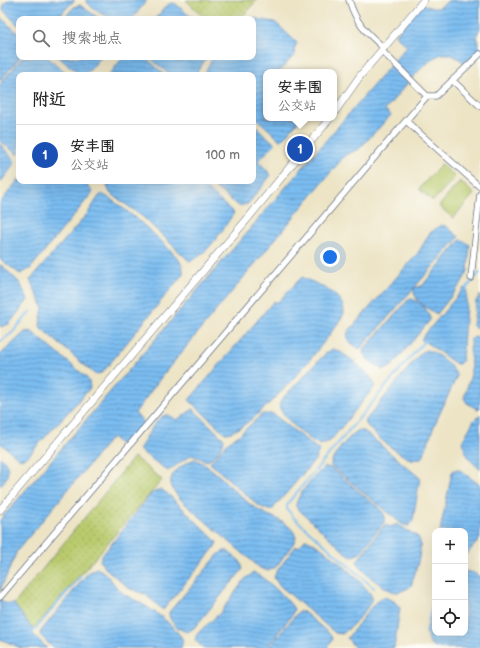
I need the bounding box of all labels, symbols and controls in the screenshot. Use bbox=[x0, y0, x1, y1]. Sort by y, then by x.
search box bbox=[16, 16, 256, 60]
icon: search bbox=[30, 27, 52, 49]
text: 搜索地点 bbox=[62, 29, 122, 48]
popup bbox=[263, 69, 337, 121]
text: 安丰围 bbox=[277, 78, 323, 97]
text: 附近 bbox=[32, 90, 66, 110]
text: 公交站 bbox=[277, 98, 317, 114]
pin: 1 bbox=[287, 134, 313, 164]
text: 安丰围 bbox=[70, 137, 115, 156]
text: 1 bbox=[42, 147, 48, 163]
text: 100 m bbox=[205, 147, 240, 163]
text: 公交站 bbox=[70, 157, 109, 173]
your location bbox=[320, 247, 340, 267]
map controls bbox=[432, 528, 468, 636]
button: + bbox=[432, 528, 468, 564]
button: − bbox=[432, 564, 468, 600]
button: locate bbox=[432, 600, 468, 636]

